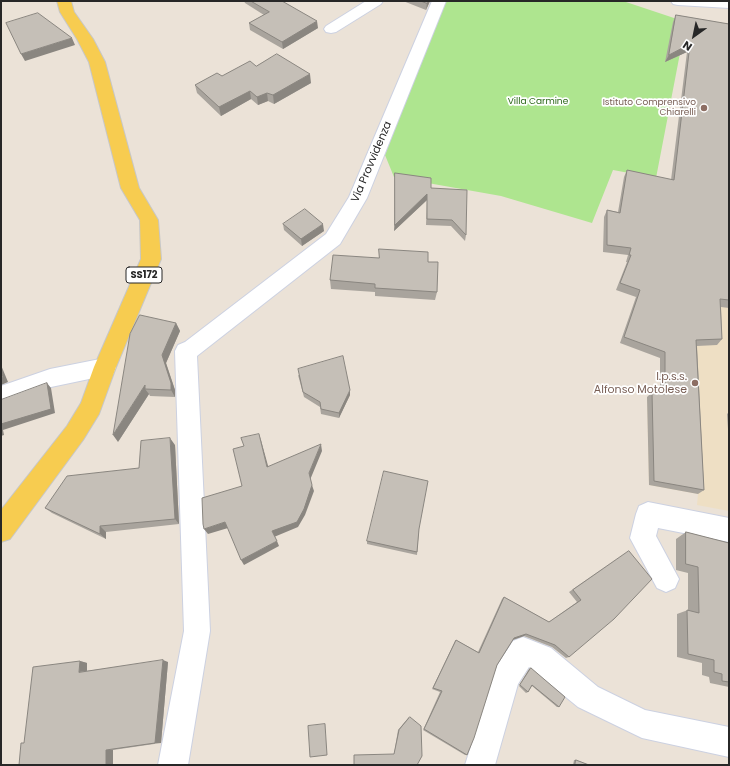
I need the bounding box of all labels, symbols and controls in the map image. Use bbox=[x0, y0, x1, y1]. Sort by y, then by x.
north arrow bbox=[674, 16, 714, 56]
text: N bbox=[680, 37, 695, 55]
park label: Villa Carmine bbox=[508, 97, 568, 107]
place label: Istituto Comprensivo Chiarelli bbox=[603, 98, 696, 119]
marker: Istituto Comprensivo Chiarelli bbox=[699, 103, 709, 113]
street label: Via Provvidenza bbox=[349, 119, 395, 205]
road number: SS172 bbox=[126, 267, 162, 283]
place label: I.p.s.s. Alfonso Motolese bbox=[594, 370, 687, 396]
marker: I.p.s.s. Alfonso Motolese bbox=[690, 378, 700, 388]

